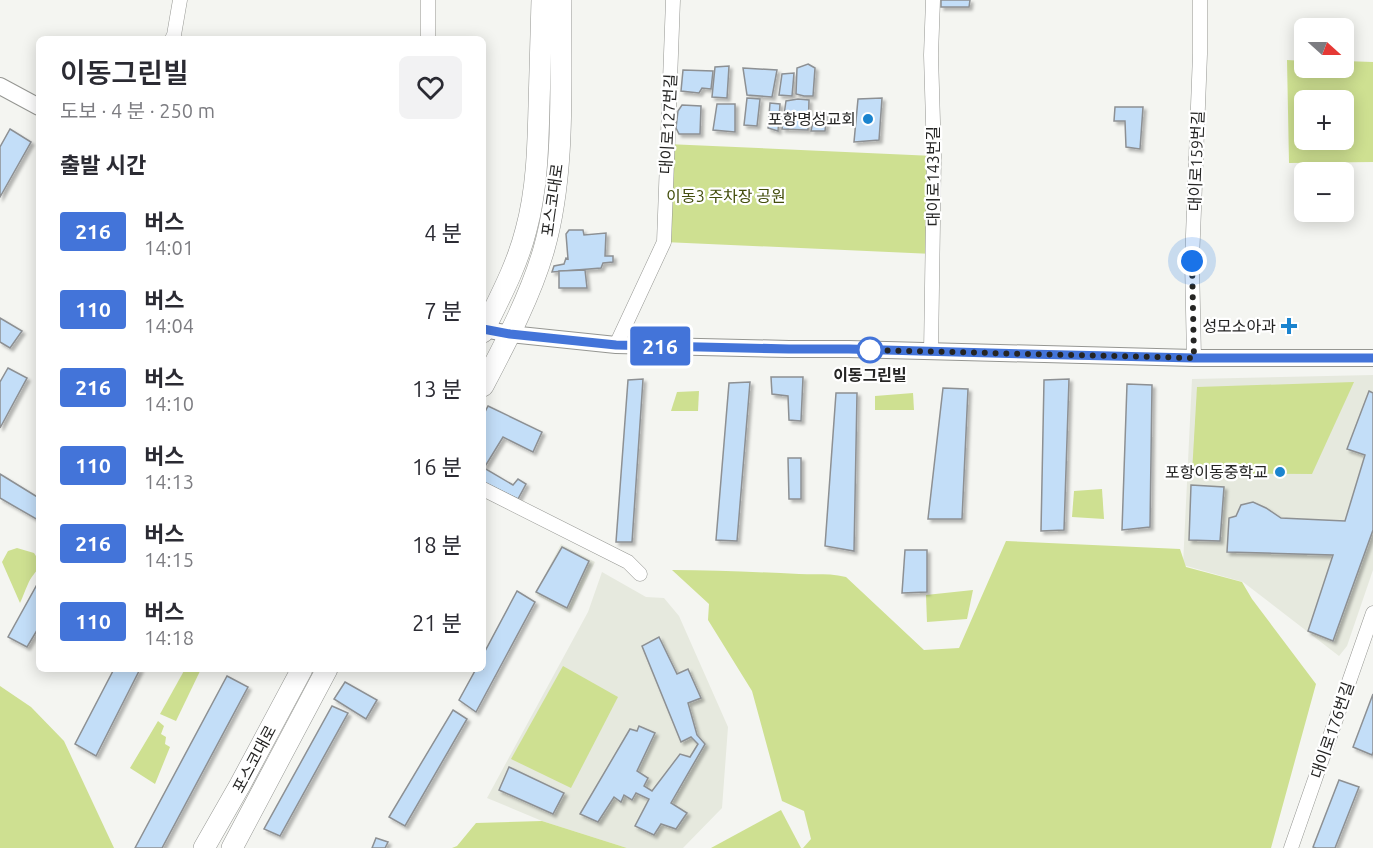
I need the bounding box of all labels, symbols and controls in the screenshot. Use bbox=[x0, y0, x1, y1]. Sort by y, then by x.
north arrow bbox=[1294, 18, 1354, 78]
map controls bbox=[1294, 18, 1354, 222]
button: heart bbox=[399, 56, 462, 119]
text: 이동그린빌 bbox=[60, 57, 189, 88]
street label: 대이로127번길 bbox=[656, 73, 680, 175]
button: + bbox=[1294, 90, 1354, 150]
text: 도보 · 4 분 · 250 m bbox=[60, 99, 215, 122]
place label: 포항명성교회 bbox=[768, 110, 856, 128]
street label: 대이로159번길 bbox=[1185, 110, 1207, 212]
marker: 포항명성교회 bbox=[861, 112, 875, 126]
street label: 대이로143번길 bbox=[924, 126, 942, 226]
text: 출발 시간 bbox=[60, 152, 146, 177]
street label: 포스코대로 bbox=[538, 162, 566, 238]
button: − bbox=[1294, 162, 1354, 222]
park label: 이동3 주차장 공원 bbox=[666, 187, 786, 205]
text: 버스 bbox=[144, 209, 184, 234]
text: 216 bbox=[75, 219, 111, 243]
text: 4 분 bbox=[424, 220, 462, 245]
text: 14:01 bbox=[144, 236, 194, 259]
your location bbox=[1177, 246, 1207, 276]
text: 버스 bbox=[144, 287, 184, 312]
text: 110 bbox=[75, 297, 111, 321]
text: 7 분 bbox=[424, 298, 462, 323]
text: 14:04 bbox=[144, 314, 194, 337]
place label: 성모소아과 bbox=[1202, 317, 1276, 335]
marker: 성모소아과 bbox=[1280, 317, 1298, 335]
line badge: 216 bbox=[626, 326, 694, 366]
text: 216 bbox=[642, 334, 678, 358]
marker: 이동그린빌 bbox=[857, 337, 883, 363]
text: 버스 bbox=[144, 365, 184, 390]
place label: 이동그린빌 bbox=[833, 366, 907, 384]
text: 216 bbox=[75, 375, 111, 399]
text: 13 분 bbox=[412, 376, 462, 401]
text: 14:10 bbox=[144, 392, 194, 415]
text: 버스 bbox=[144, 443, 184, 468]
text: 110 bbox=[75, 453, 111, 477]
text: 16 분 bbox=[412, 454, 462, 479]
place label: 포항이동중학교 bbox=[1165, 463, 1268, 481]
marker: 포항이동중학교 bbox=[1273, 465, 1287, 479]
text: 14:13 bbox=[144, 470, 194, 493]
text: 버스 bbox=[144, 521, 184, 546]
text: 216 bbox=[75, 531, 111, 555]
text: 18 분 bbox=[412, 532, 462, 557]
text: 14:15 bbox=[144, 548, 194, 571]
text: 버스 bbox=[144, 599, 184, 624]
text: 110 bbox=[75, 609, 111, 633]
text: 21 분 bbox=[412, 610, 462, 635]
text: 14:18 bbox=[144, 626, 194, 649]
street label: 대이로176번길 bbox=[1307, 679, 1357, 781]
street label: 포스코대로 bbox=[229, 722, 279, 796]

